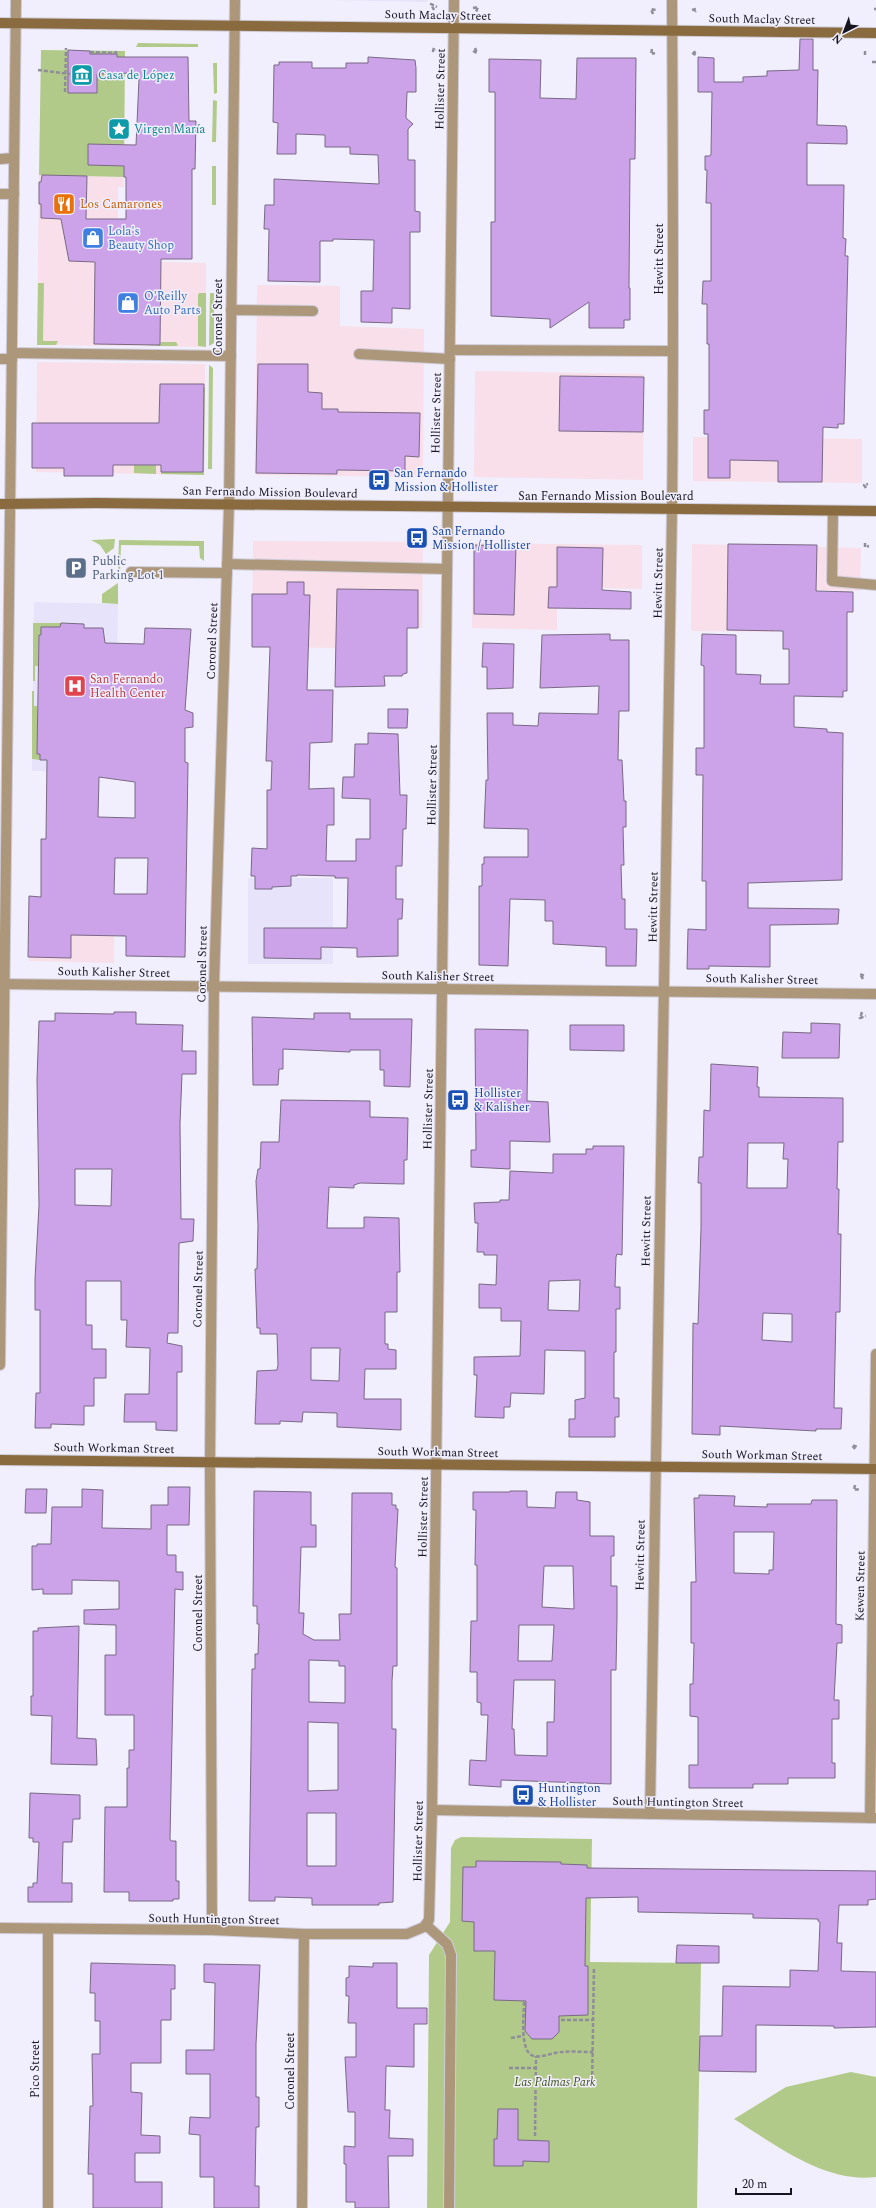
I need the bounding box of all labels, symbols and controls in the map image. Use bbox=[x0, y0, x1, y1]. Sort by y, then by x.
street label: South Maclay Street bbox=[384, 5, 492, 26]
street label: South Maclay Street bbox=[708, 9, 816, 30]
north arrow bbox=[824, 12, 864, 52]
text: N bbox=[829, 30, 847, 48]
street label: Hollister Street bbox=[430, 48, 451, 130]
museum icon: Casa de López bbox=[69, 62, 95, 88]
place label: Casa de López bbox=[98, 66, 175, 85]
place icon: Virgen María bbox=[106, 116, 132, 142]
place label: Virgen María bbox=[134, 120, 206, 139]
restaurant icon: Los Camarones bbox=[51, 191, 77, 217]
place label: Los Camarones bbox=[80, 195, 162, 214]
place label: Lola's Beauty Shop bbox=[108, 222, 174, 255]
street label: Hewitt Street bbox=[650, 223, 669, 295]
shop icon: Lola's Beauty Shop bbox=[80, 225, 106, 251]
street label: Coronel Street bbox=[209, 278, 228, 356]
place label: O'Reilly Auto Parts bbox=[144, 287, 201, 320]
shop icon: O'Reilly Auto Parts bbox=[115, 290, 141, 316]
street label: Hollister Street bbox=[426, 372, 447, 454]
place label: San Fernando Mission & Hollister bbox=[394, 464, 498, 497]
bus stop icon: San Fernando Mission & Hollister bbox=[366, 467, 392, 493]
street label: San Fernando Mission Boulevard bbox=[182, 481, 358, 504]
street label: San Fernando Mission Boulevard bbox=[518, 487, 694, 506]
place label: San Fernando Mission / Hollister bbox=[432, 522, 531, 555]
bus stop icon: San Fernando Mission / Hollister bbox=[404, 525, 430, 551]
street label: Hewitt Street bbox=[648, 547, 669, 619]
place label: Public Parking Lot 1 bbox=[92, 552, 164, 585]
parking icon: Public Parking Lot 1 bbox=[63, 555, 89, 581]
street label: Coronel Street bbox=[202, 602, 223, 680]
place label: San Fernando Health Center bbox=[90, 670, 166, 703]
hospital icon: San Fernando Health Center bbox=[62, 673, 88, 699]
street label: Hollister Street bbox=[422, 744, 443, 826]
street label: Hewitt Street bbox=[643, 871, 664, 943]
street label: Coronel Street bbox=[192, 925, 213, 1003]
street label: South Kalisher Street bbox=[57, 962, 171, 983]
street label: South Kalisher Street bbox=[381, 966, 495, 987]
street label: South Kalisher Street bbox=[705, 969, 819, 990]
street label: Hollister Street bbox=[418, 1068, 439, 1150]
place label: Hollister & Kalisher bbox=[474, 1084, 530, 1117]
bus stop icon: Hollister & Kalisher bbox=[445, 1087, 471, 1113]
street label: Hewitt Street bbox=[636, 1195, 657, 1267]
street label: Coronel Street bbox=[188, 1250, 209, 1328]
street label: South Workman Street bbox=[53, 1438, 175, 1459]
street label: South Workman Street bbox=[377, 1442, 499, 1463]
street label: South Workman Street bbox=[701, 1445, 823, 1466]
street label: Hollister Street bbox=[413, 1476, 434, 1558]
street label: Hewitt Street bbox=[630, 1519, 651, 1591]
street label: Kewen Street bbox=[850, 1551, 871, 1621]
street label: Coronel Street bbox=[189, 1574, 208, 1652]
place label: Huntington & Hollister bbox=[538, 1779, 601, 1812]
bus stop icon: Huntington & Hollister bbox=[510, 1782, 536, 1808]
street label: South Huntington Street bbox=[612, 1792, 744, 1813]
street label: Hollister Street bbox=[408, 1800, 429, 1882]
street label: South Huntington Street bbox=[148, 1909, 280, 1930]
street label: Coronel Street bbox=[281, 2032, 300, 2110]
street label: Pico Street bbox=[26, 2040, 45, 2098]
park label: Las Palmas Park bbox=[514, 2073, 596, 2092]
scale bar bbox=[736, 2170, 791, 2196]
text: 20 m bbox=[742, 2175, 767, 2194]

